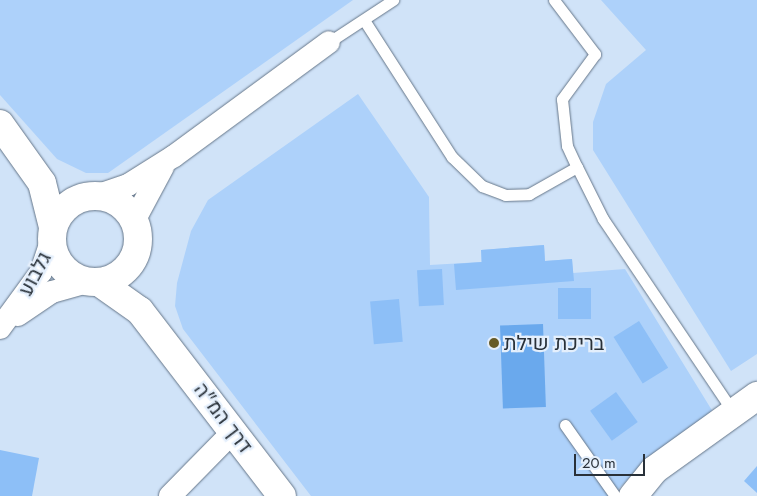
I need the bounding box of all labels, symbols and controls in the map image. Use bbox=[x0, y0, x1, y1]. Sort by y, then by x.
street label: גלבוע bbox=[14, 248, 56, 300]
place label: בריכת שילת bbox=[504, 331, 604, 355]
marker: בריכת שילת bbox=[488, 337, 500, 349]
street label: דרך המ"ה bbox=[189, 378, 257, 458]
scale bar bbox=[577, 444, 648, 476]
text: 20 m bbox=[582, 452, 616, 474]

